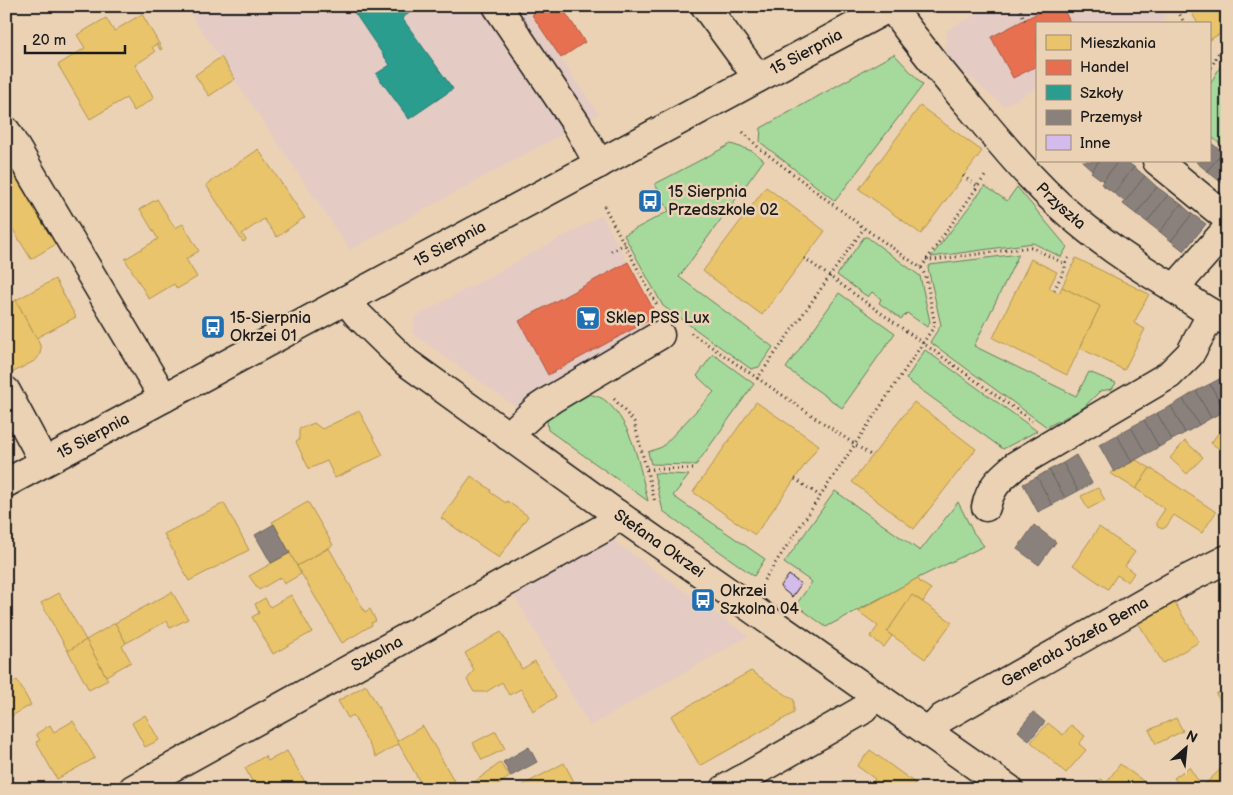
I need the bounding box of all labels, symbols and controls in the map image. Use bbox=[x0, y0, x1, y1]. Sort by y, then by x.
scale bar bbox=[25, 22, 125, 54]
legend bbox=[1036, 22, 1210, 162]
street label: 15 Sierpnia bbox=[767, 25, 846, 79]
text: 20 m bbox=[32, 31, 66, 50]
text: Mieszkania bbox=[1080, 34, 1156, 53]
text: Handel bbox=[1080, 58, 1129, 77]
text: Szkoły bbox=[1080, 84, 1123, 103]
text: Przemysł bbox=[1080, 108, 1142, 127]
text: Inne bbox=[1080, 134, 1111, 153]
street label: Przyszła bbox=[1032, 179, 1089, 234]
place label: 15 Sierpnia Przedszkole 02 bbox=[668, 183, 779, 220]
bus stop icon: 15 Sierpnia Przedszkole 02 bbox=[637, 188, 663, 214]
street label: 15 Sierpnia bbox=[410, 217, 489, 271]
supermarket icon: Sklep PSS Lux bbox=[575, 305, 601, 331]
place label: 15-Sierpnia Okrzei 01 bbox=[230, 309, 311, 346]
place label: Sklep PSS Lux bbox=[606, 309, 710, 328]
bus stop icon: 15-Sierpnia Okrzei 01 bbox=[200, 314, 226, 340]
street label: 15 Sierpnia bbox=[54, 409, 133, 463]
street label: Stefana Okrzei bbox=[610, 505, 708, 582]
place label: Okrzei Szkolna 04 bbox=[720, 582, 799, 619]
bus stop icon: Okrzei Szkolna 04 bbox=[690, 587, 716, 613]
street label: Generała Józefa Bema bbox=[998, 593, 1152, 692]
street label: Szkolna bbox=[348, 632, 406, 676]
north arrow bbox=[1160, 722, 1210, 772]
text: N bbox=[1183, 727, 1200, 747]

